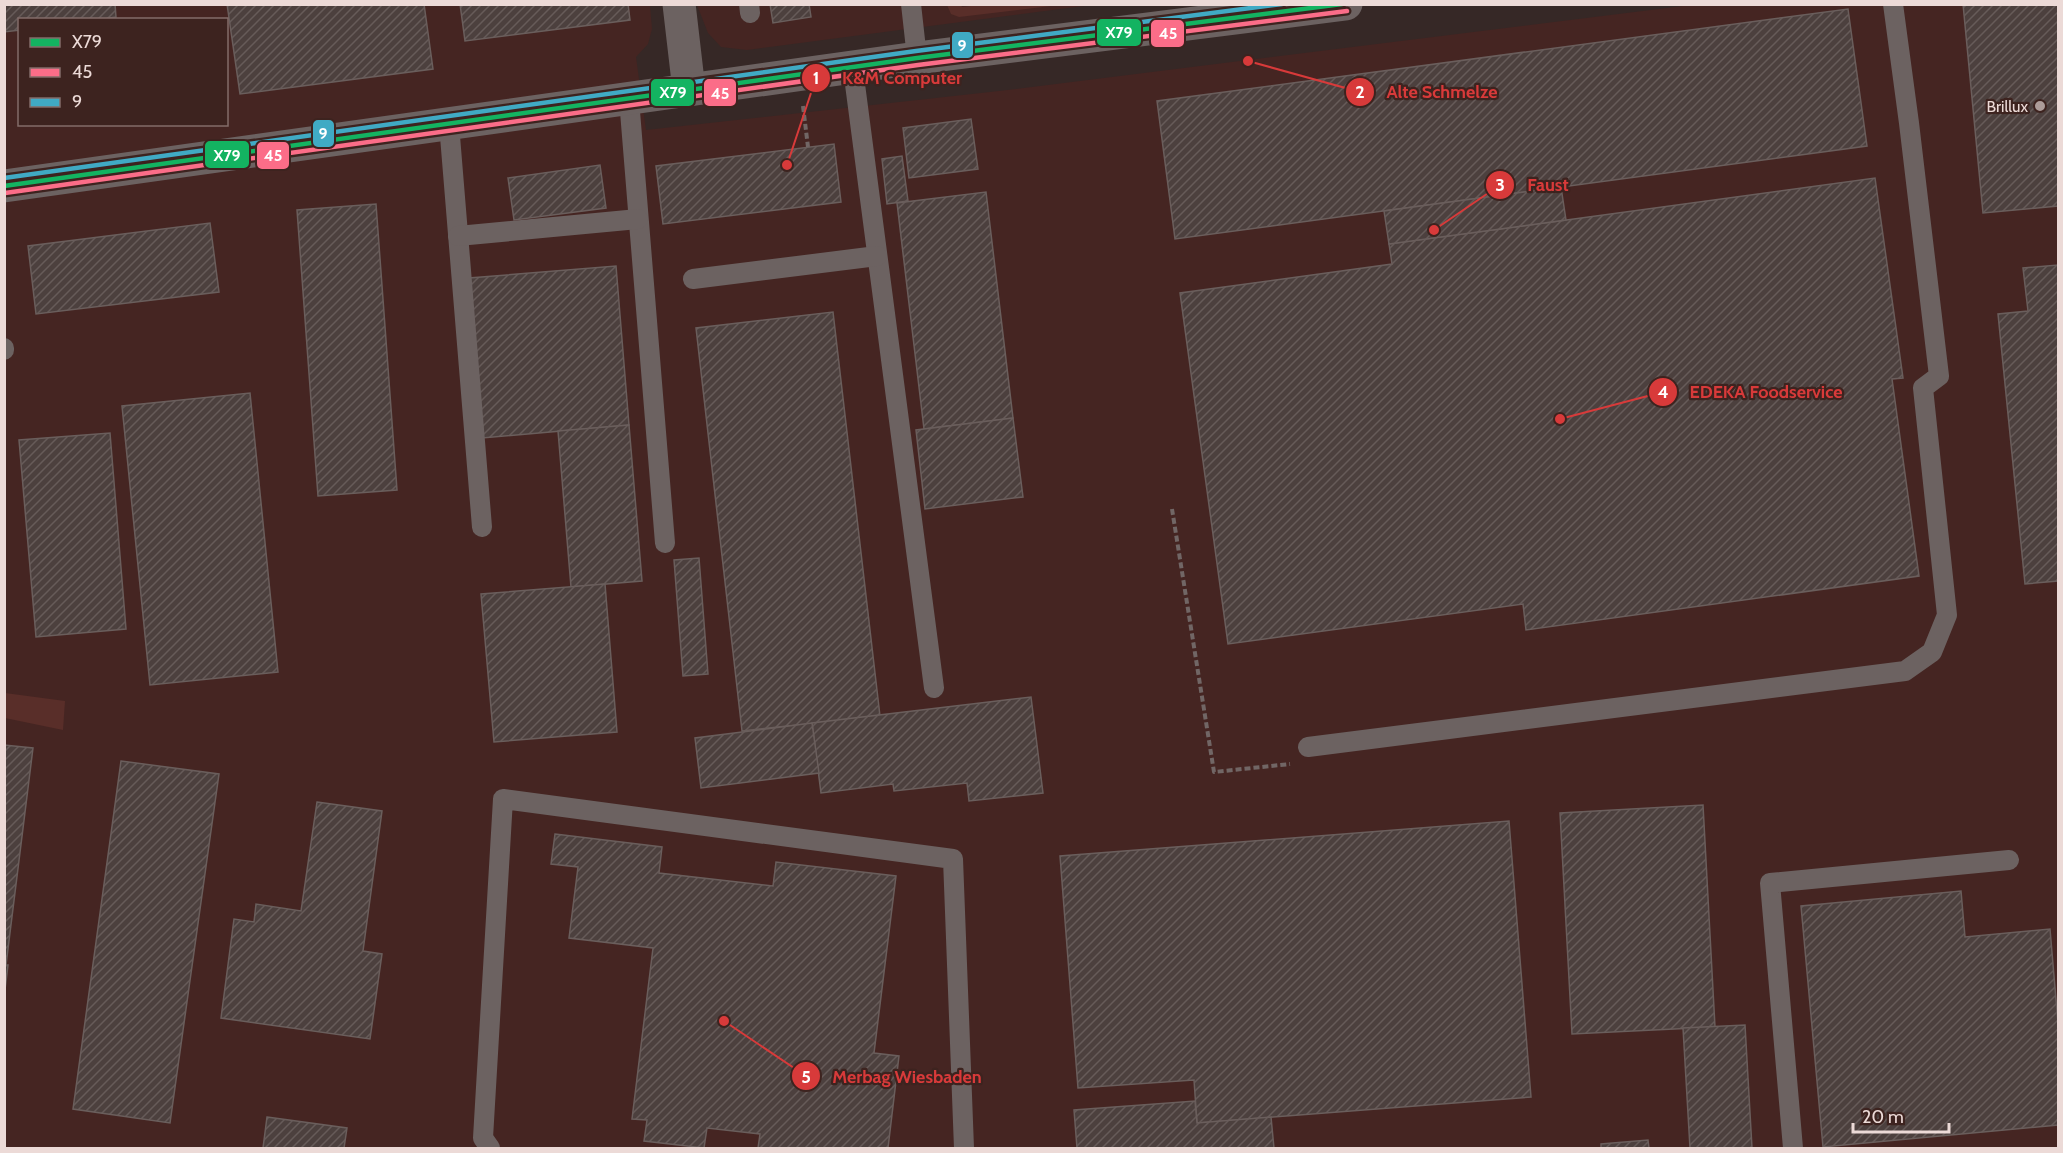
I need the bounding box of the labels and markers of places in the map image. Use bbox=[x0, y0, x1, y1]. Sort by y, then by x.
callout: K&M Computer bbox=[801, 60, 974, 96]
callout: Alte Schmelze bbox=[1345, 74, 1510, 110]
place label: Brillux bbox=[1987, 97, 2028, 116]
marker: Brillux bbox=[2033, 99, 2047, 113]
callout: Faust bbox=[1485, 167, 1580, 203]
callout: EDEKA Foodservice bbox=[1648, 374, 1855, 410]
callout: Merbag Wiesbaden bbox=[791, 1058, 994, 1094]

